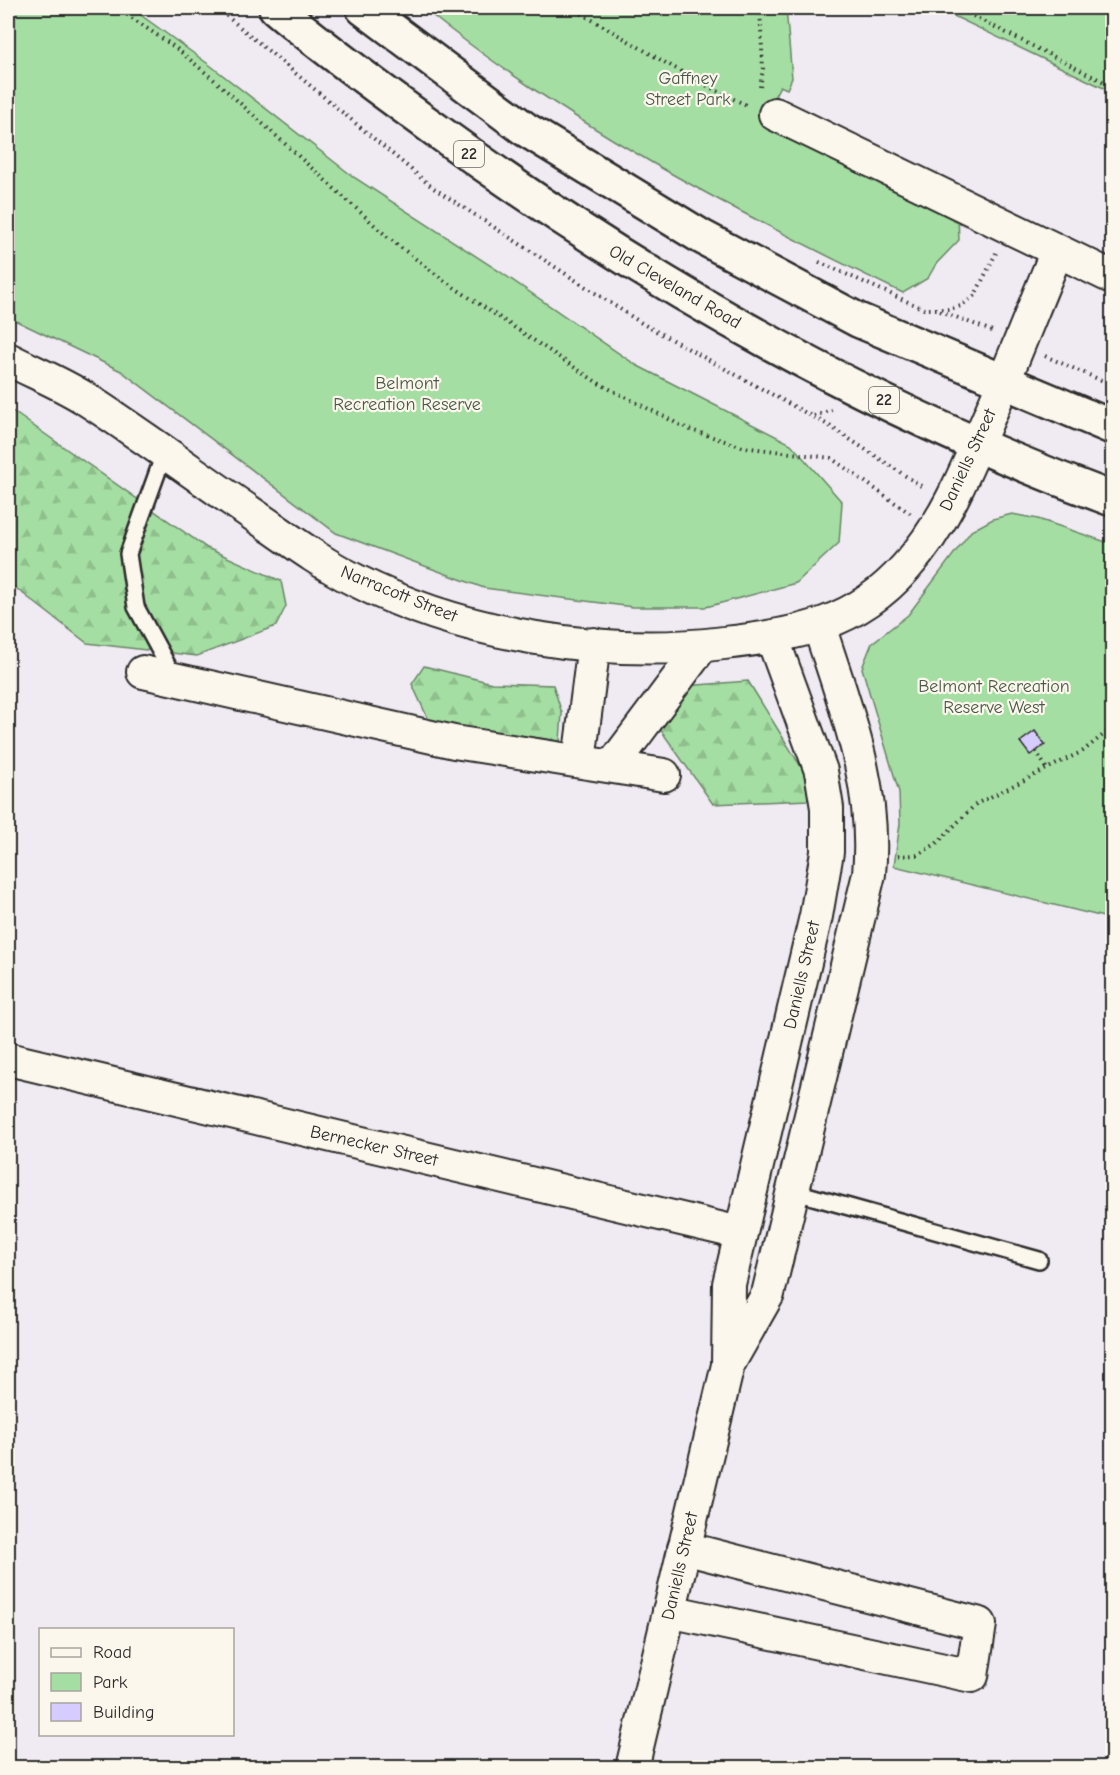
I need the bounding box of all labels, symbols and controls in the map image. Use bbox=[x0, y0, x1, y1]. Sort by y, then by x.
park label: Gaffney Street Park bbox=[645, 68, 731, 110]
road number: 22 bbox=[454, 141, 484, 167]
street label: Old Cleveland Road bbox=[605, 241, 745, 333]
park label: Belmont Recreation Reserve bbox=[333, 373, 481, 415]
road number: 22 bbox=[869, 387, 899, 413]
street label: Daniells Street bbox=[935, 405, 1001, 514]
street label: Narracott Street bbox=[338, 561, 461, 627]
park label: Belmont Recreation Reserve West bbox=[918, 676, 1070, 718]
street label: Daniells Street bbox=[779, 918, 825, 1031]
street label: Bernecker Street bbox=[308, 1121, 441, 1171]
street label: Daniells Street bbox=[657, 1509, 703, 1622]
legend bbox=[39, 1628, 234, 1736]
text: Road bbox=[93, 1642, 132, 1663]
text: Park bbox=[93, 1672, 128, 1693]
text: Building bbox=[93, 1702, 155, 1723]

